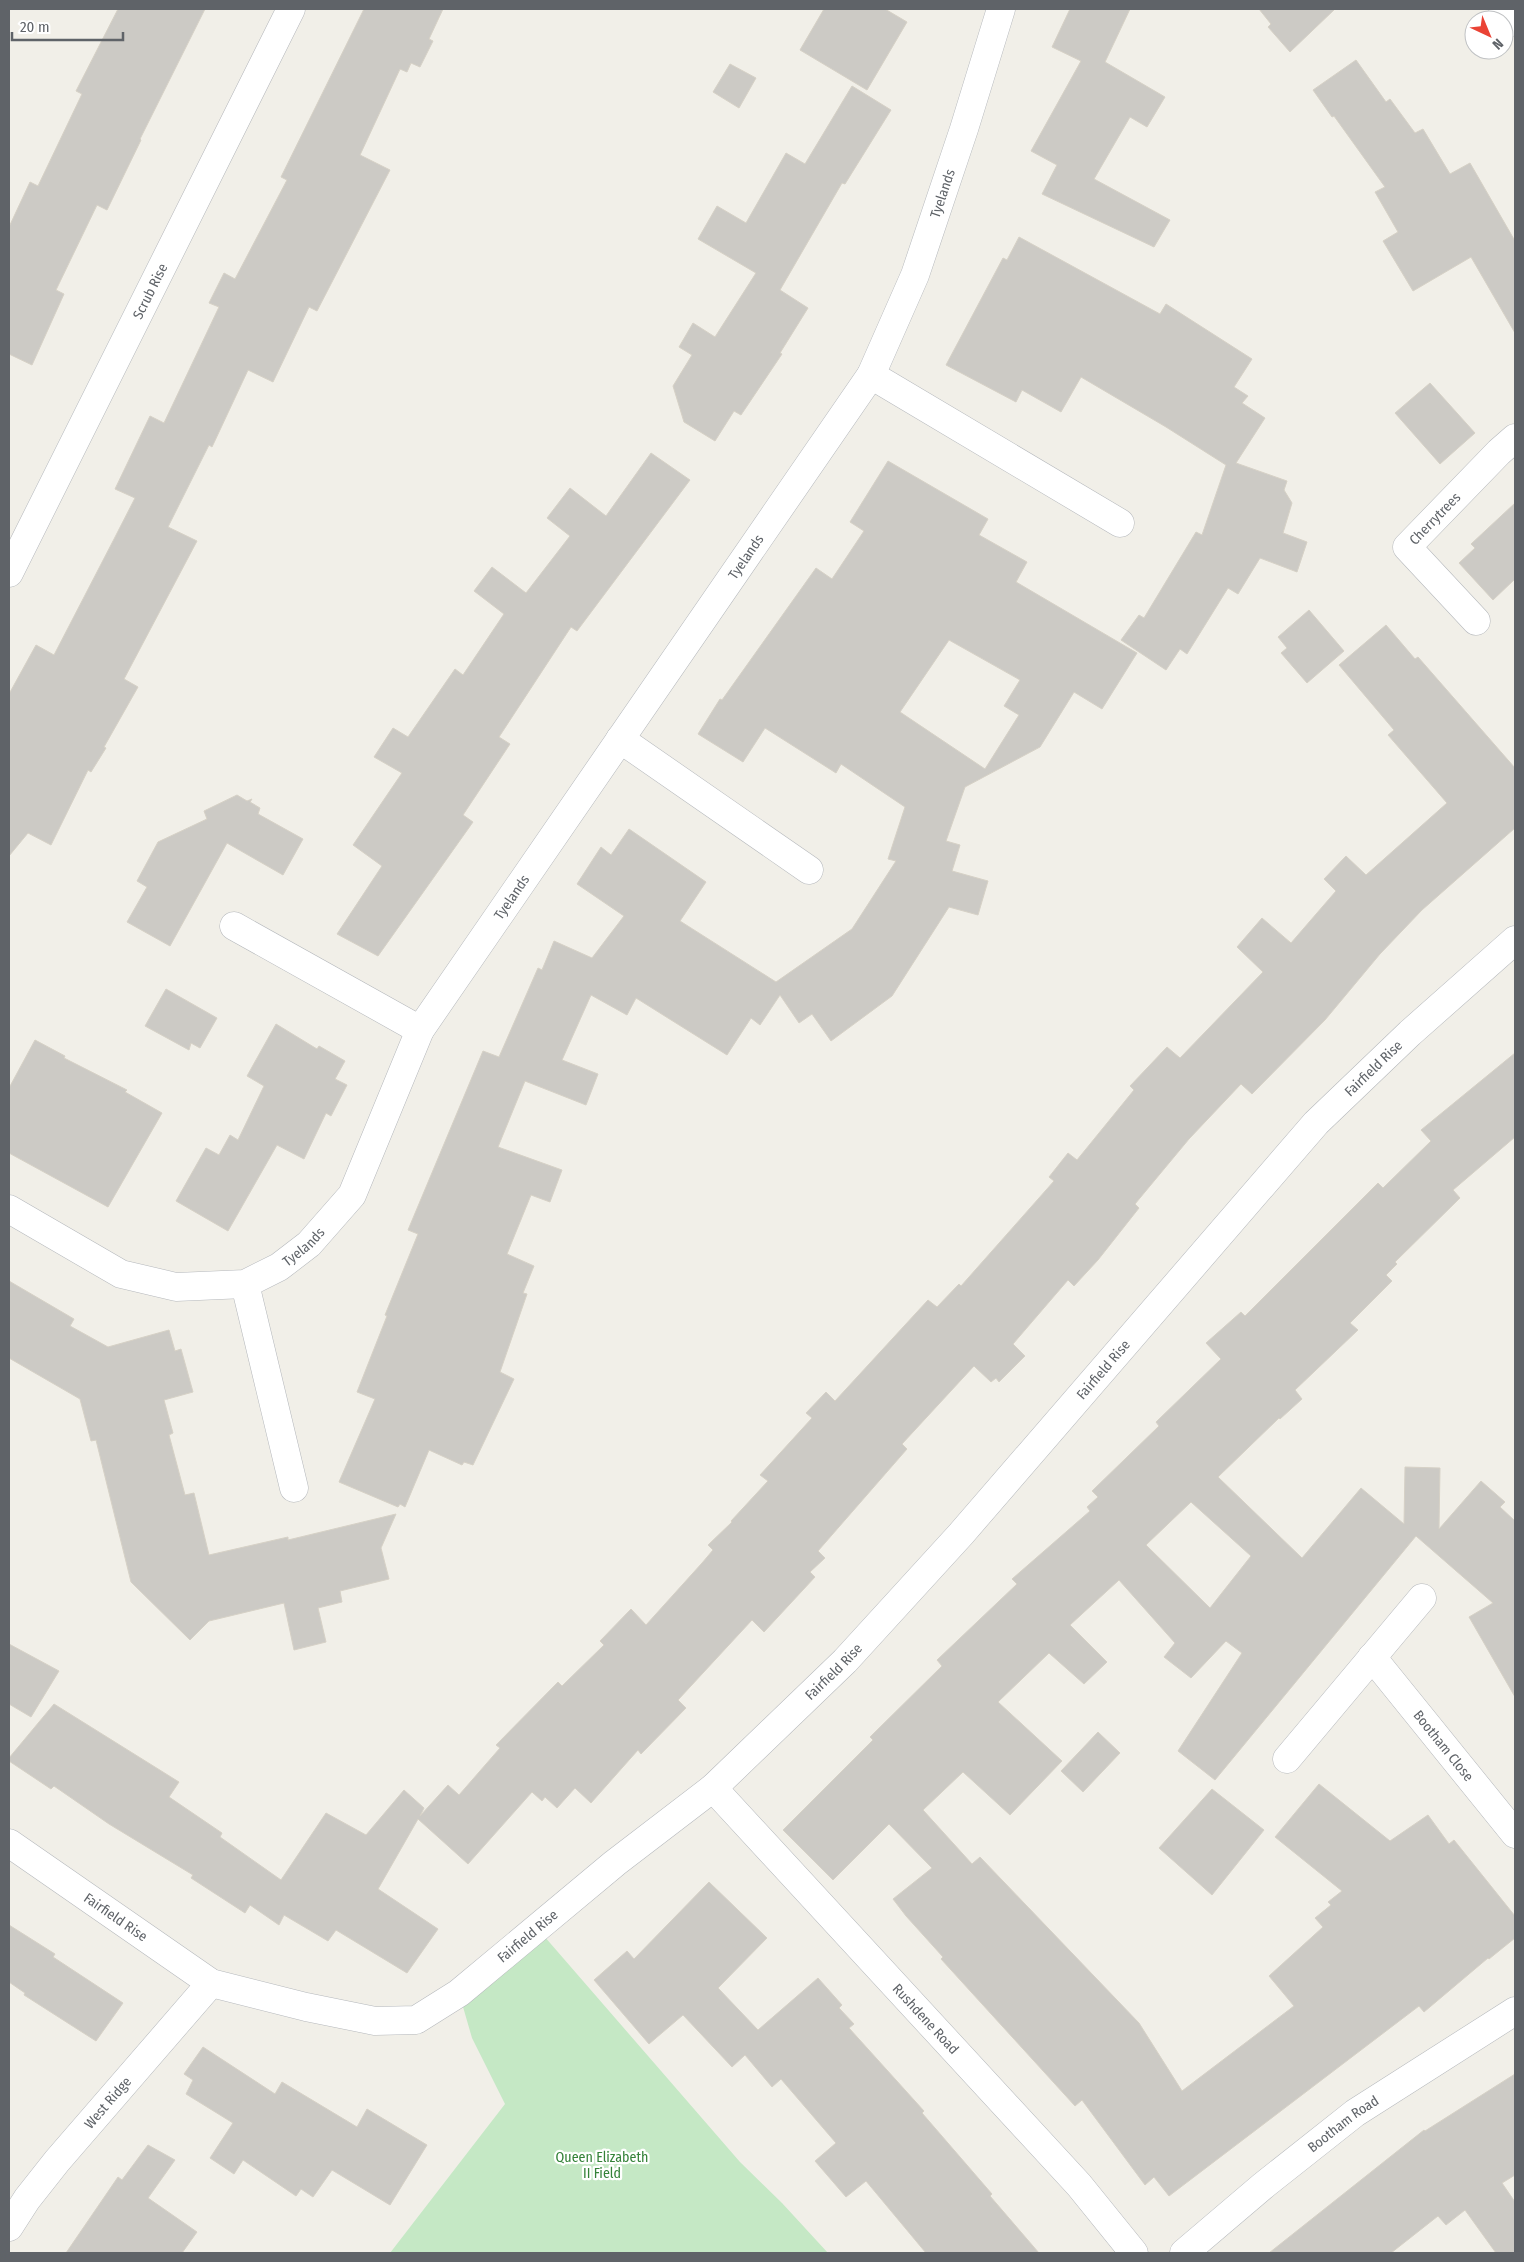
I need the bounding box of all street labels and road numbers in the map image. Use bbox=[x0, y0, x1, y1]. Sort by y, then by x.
street label: Tyelands bbox=[927, 167, 959, 220]
street label: Scrub Rise bbox=[129, 261, 171, 322]
street label: Cherrytrees bbox=[1406, 489, 1464, 548]
street label: Tyelands bbox=[725, 532, 768, 583]
street label: Tyelands bbox=[491, 872, 533, 923]
street label: Fairfield Rise bbox=[1341, 1037, 1406, 1100]
street label: Tyelands bbox=[279, 1224, 329, 1270]
street label: Fairfield Rise bbox=[1073, 1336, 1134, 1403]
street label: Fairfield Rise bbox=[802, 1640, 866, 1704]
street label: Bootham Close bbox=[1410, 1707, 1477, 1785]
street label: Fairfield Rise bbox=[81, 1890, 151, 1945]
street label: Fairfield Rise bbox=[494, 1906, 561, 1966]
street label: Rushdene Road bbox=[889, 1981, 962, 2058]
street label: West Ridge bbox=[81, 2073, 135, 2132]
street label: Bootham Road bbox=[1304, 2092, 1382, 2156]

